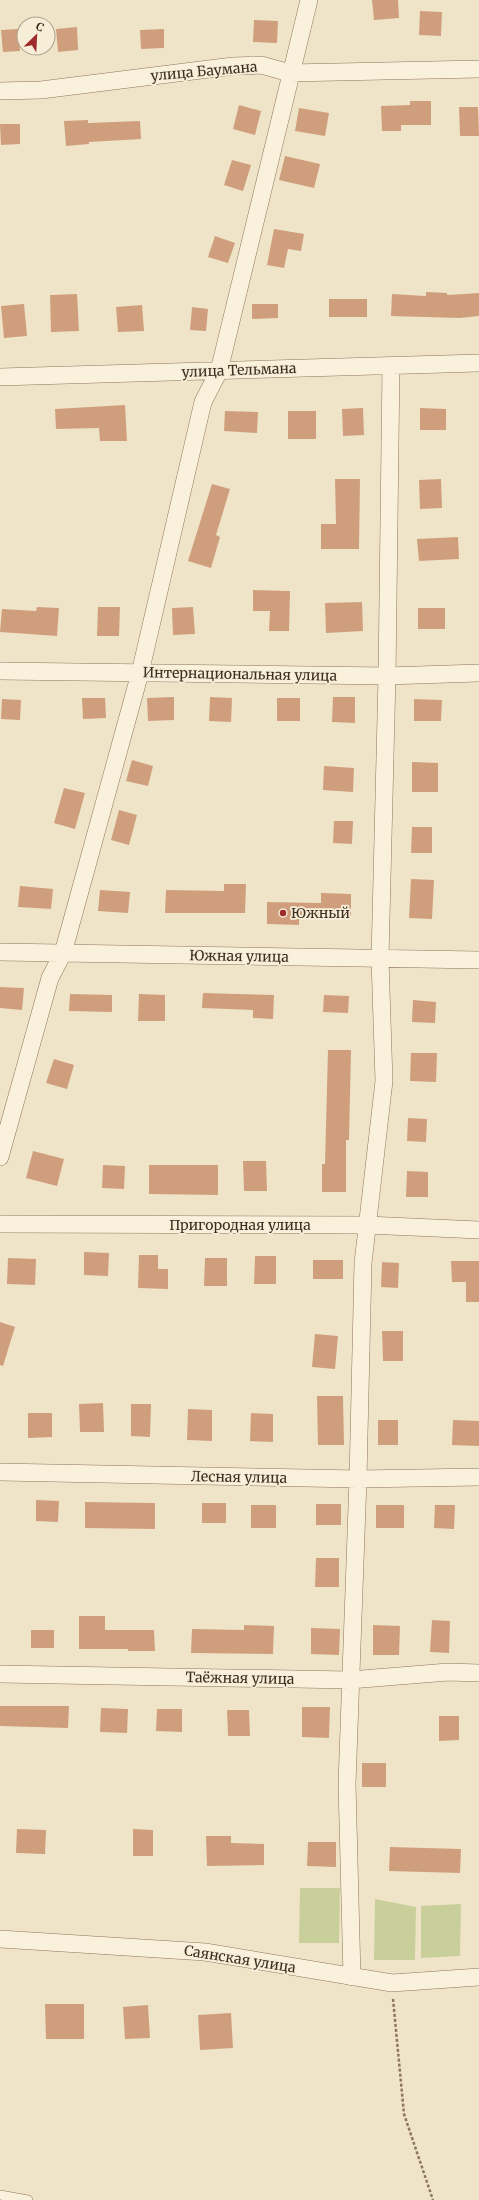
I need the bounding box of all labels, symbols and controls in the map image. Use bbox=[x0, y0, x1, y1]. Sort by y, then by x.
north arrow bbox=[16, 16, 56, 56]
text: С bbox=[34, 19, 46, 35]
street label: улица Баумана bbox=[150, 57, 259, 85]
street label: улица Тельмана bbox=[181, 359, 297, 381]
street label: Интернациональная улица bbox=[143, 663, 338, 685]
place label: Южный bbox=[291, 904, 350, 922]
marker: Южный bbox=[278, 908, 288, 918]
street label: Южная улица bbox=[189, 946, 289, 966]
street label: Пригородная улица bbox=[169, 1216, 311, 1234]
street label: Лесная улица bbox=[191, 1467, 288, 1487]
street label: Таёжная улица bbox=[185, 1668, 295, 1688]
street label: Саянская улица bbox=[183, 1941, 298, 1977]

